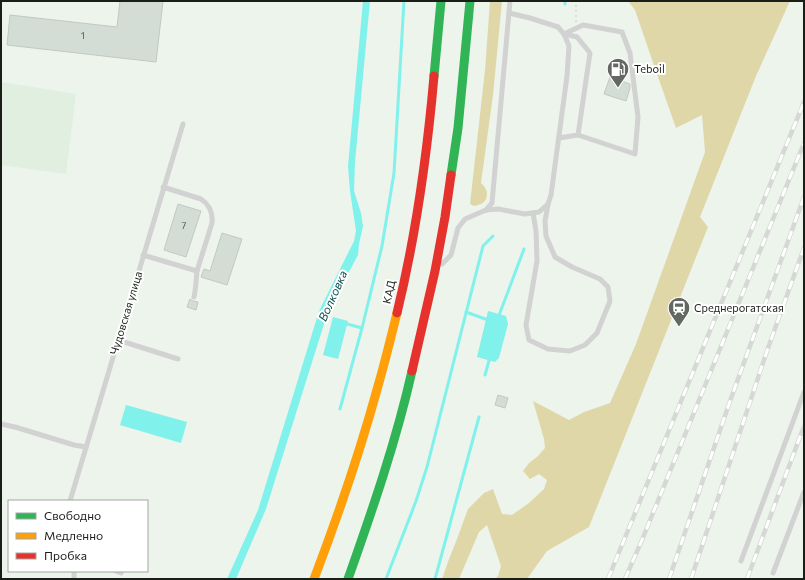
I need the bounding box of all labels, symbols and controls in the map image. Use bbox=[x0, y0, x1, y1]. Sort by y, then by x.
house number: 1 bbox=[81, 30, 85, 41]
fuel station icon: Teboil bbox=[605, 56, 631, 89]
place label: Teboil bbox=[634, 62, 665, 75]
house number: 7 bbox=[182, 220, 187, 231]
water label: Волковка bbox=[315, 268, 349, 323]
street label: Чудовская улица bbox=[107, 270, 144, 356]
street label: КАД bbox=[380, 279, 398, 305]
station icon: Среднерогатская bbox=[666, 295, 692, 328]
place label: Среднерогатская bbox=[694, 301, 784, 314]
legend bbox=[8, 500, 148, 572]
text: Свободно bbox=[44, 508, 101, 522]
text: Медленно bbox=[44, 528, 103, 542]
text: Пробка bbox=[44, 548, 87, 562]

